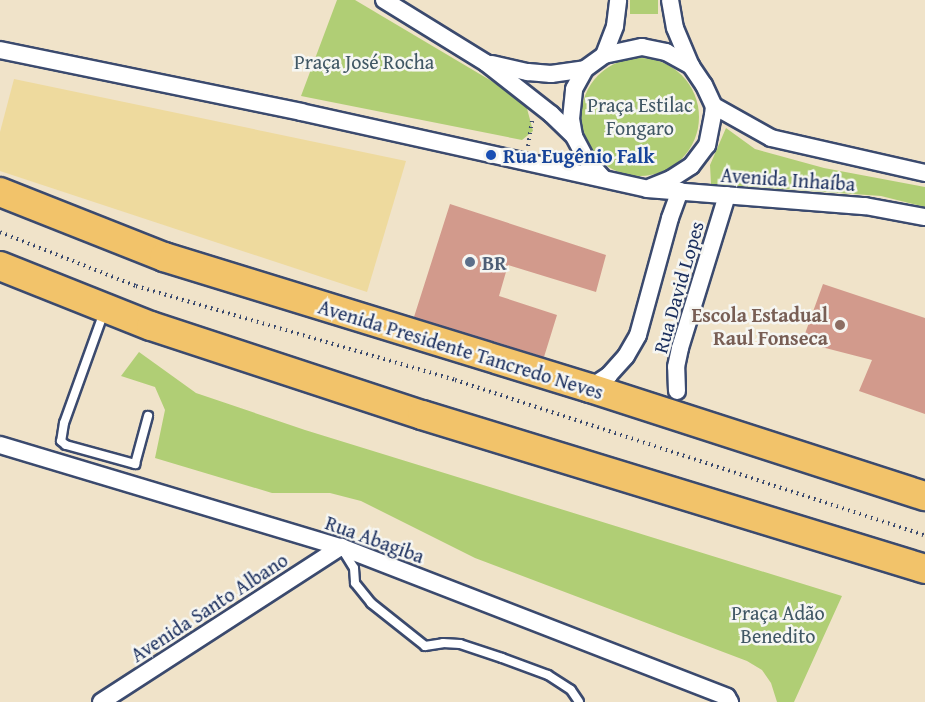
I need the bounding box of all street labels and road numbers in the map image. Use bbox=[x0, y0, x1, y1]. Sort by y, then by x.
street label: Avenida Inhaíba bbox=[720, 162, 856, 196]
street label: Rua David Lopes bbox=[648, 218, 708, 356]
street label: Avenida Presidente Tancredo Neves bbox=[315, 294, 607, 404]
street label: Rua Abagiba bbox=[322, 510, 428, 568]
street label: Avenida Santo Albano bbox=[126, 547, 292, 667]

